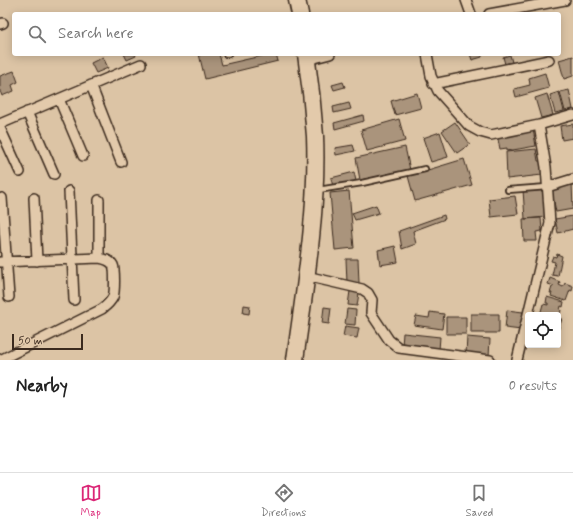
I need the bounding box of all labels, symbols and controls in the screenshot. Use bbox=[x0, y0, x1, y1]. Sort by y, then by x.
search box bbox=[12, 12, 561, 56]
icon: search bbox=[26, 23, 48, 45]
text: Search here bbox=[58, 24, 134, 44]
map controls bbox=[525, 312, 561, 348]
button: locate bbox=[525, 312, 561, 348]
scale bar bbox=[12, 332, 83, 351]
text: 50 m bbox=[18, 334, 43, 348]
text: Nearby bbox=[16, 375, 68, 397]
text: 0 results bbox=[509, 378, 557, 395]
tab: Map bbox=[80, 482, 102, 520]
tab: Directions bbox=[261, 482, 306, 520]
tab: Saved bbox=[466, 482, 493, 520]

